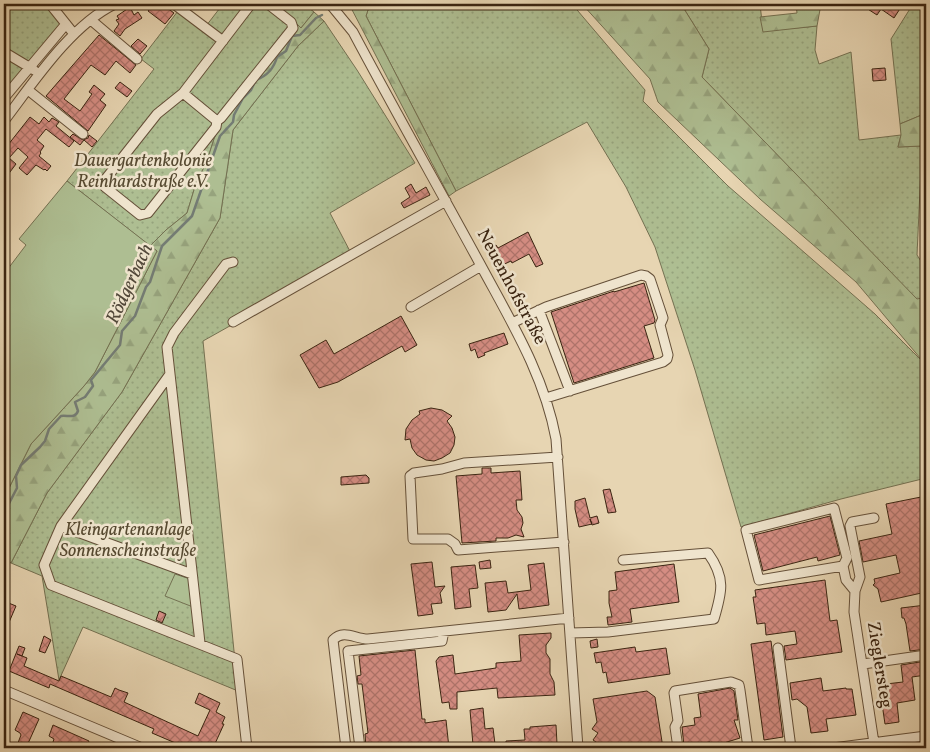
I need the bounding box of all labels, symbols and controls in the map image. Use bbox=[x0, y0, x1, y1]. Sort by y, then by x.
park label: Dauergartenkolonie Reinhardstraße e.V. bbox=[74, 149, 213, 195]
street label: Neuenhofstraße bbox=[470, 225, 552, 349]
water label: Rödgerbach bbox=[100, 240, 160, 328]
park label: Kleingartenanlage Sonnenscheinstraße bbox=[60, 518, 197, 564]
street label: Zieglersteg bbox=[860, 620, 898, 710]

